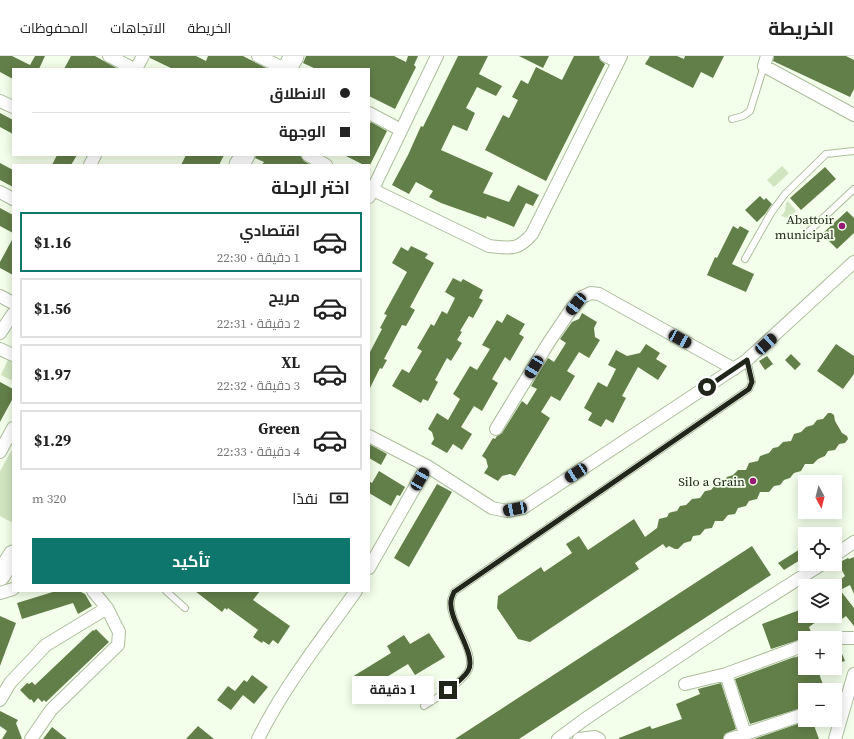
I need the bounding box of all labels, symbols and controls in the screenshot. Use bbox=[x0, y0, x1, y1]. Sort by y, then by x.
text: الخريطة bbox=[768, 15, 834, 41]
text: المحفوظات bbox=[20, 18, 88, 38]
text: الاتجاهات bbox=[110, 18, 166, 38]
text: الخريطة bbox=[188, 18, 231, 38]
text: الانطلاق bbox=[270, 83, 326, 104]
text: الوجهة bbox=[279, 121, 326, 142]
text: اختر الرحلة bbox=[271, 175, 350, 200]
place label: Abattoir municipal bbox=[775, 211, 834, 243]
text: اقتصادي bbox=[240, 220, 300, 241]
marker: Abattoir municipal bbox=[837, 221, 847, 231]
icon: car bbox=[312, 224, 348, 260]
text: $1.16 bbox=[34, 232, 71, 253]
text: 1 دقيقة · 22:30 bbox=[217, 249, 300, 266]
text: مريح bbox=[268, 286, 300, 307]
icon: car bbox=[312, 290, 348, 326]
car bbox=[564, 291, 588, 317]
text: $1.56 bbox=[34, 298, 71, 319]
text: 2 دقيقة · 22:31 bbox=[217, 315, 300, 332]
car bbox=[667, 328, 693, 350]
car bbox=[753, 332, 779, 356]
text: XL bbox=[281, 352, 300, 373]
car bbox=[523, 354, 545, 380]
icon: car bbox=[312, 356, 348, 392]
text: $1.97 bbox=[34, 364, 71, 385]
text: 3 دقيقة · 22:32 bbox=[217, 377, 300, 394]
route start bbox=[698, 378, 716, 396]
text: Green bbox=[258, 418, 300, 439]
icon: car bbox=[312, 422, 348, 458]
text: $1.29 bbox=[34, 430, 71, 451]
text: 4 دقيقة · 22:33 bbox=[217, 443, 300, 460]
car bbox=[563, 461, 589, 485]
car bbox=[409, 466, 431, 492]
place label: Silo a Grain bbox=[678, 473, 745, 490]
north arrow bbox=[798, 475, 842, 519]
map controls bbox=[798, 475, 842, 727]
marker: Silo a Grain bbox=[748, 476, 758, 486]
icon: cash bbox=[328, 487, 350, 509]
text: نقدًا bbox=[292, 488, 318, 509]
text: 320 m bbox=[32, 490, 66, 507]
car bbox=[502, 501, 528, 517]
button: locate bbox=[798, 527, 842, 571]
button: تأكيد bbox=[32, 538, 350, 584]
button: layers bbox=[798, 579, 842, 623]
button: + bbox=[798, 631, 842, 675]
callout: 1 دقيقة bbox=[352, 676, 434, 704]
text: 1 دقيقة bbox=[370, 681, 416, 698]
route end bbox=[439, 681, 457, 699]
button: − bbox=[798, 683, 842, 727]

